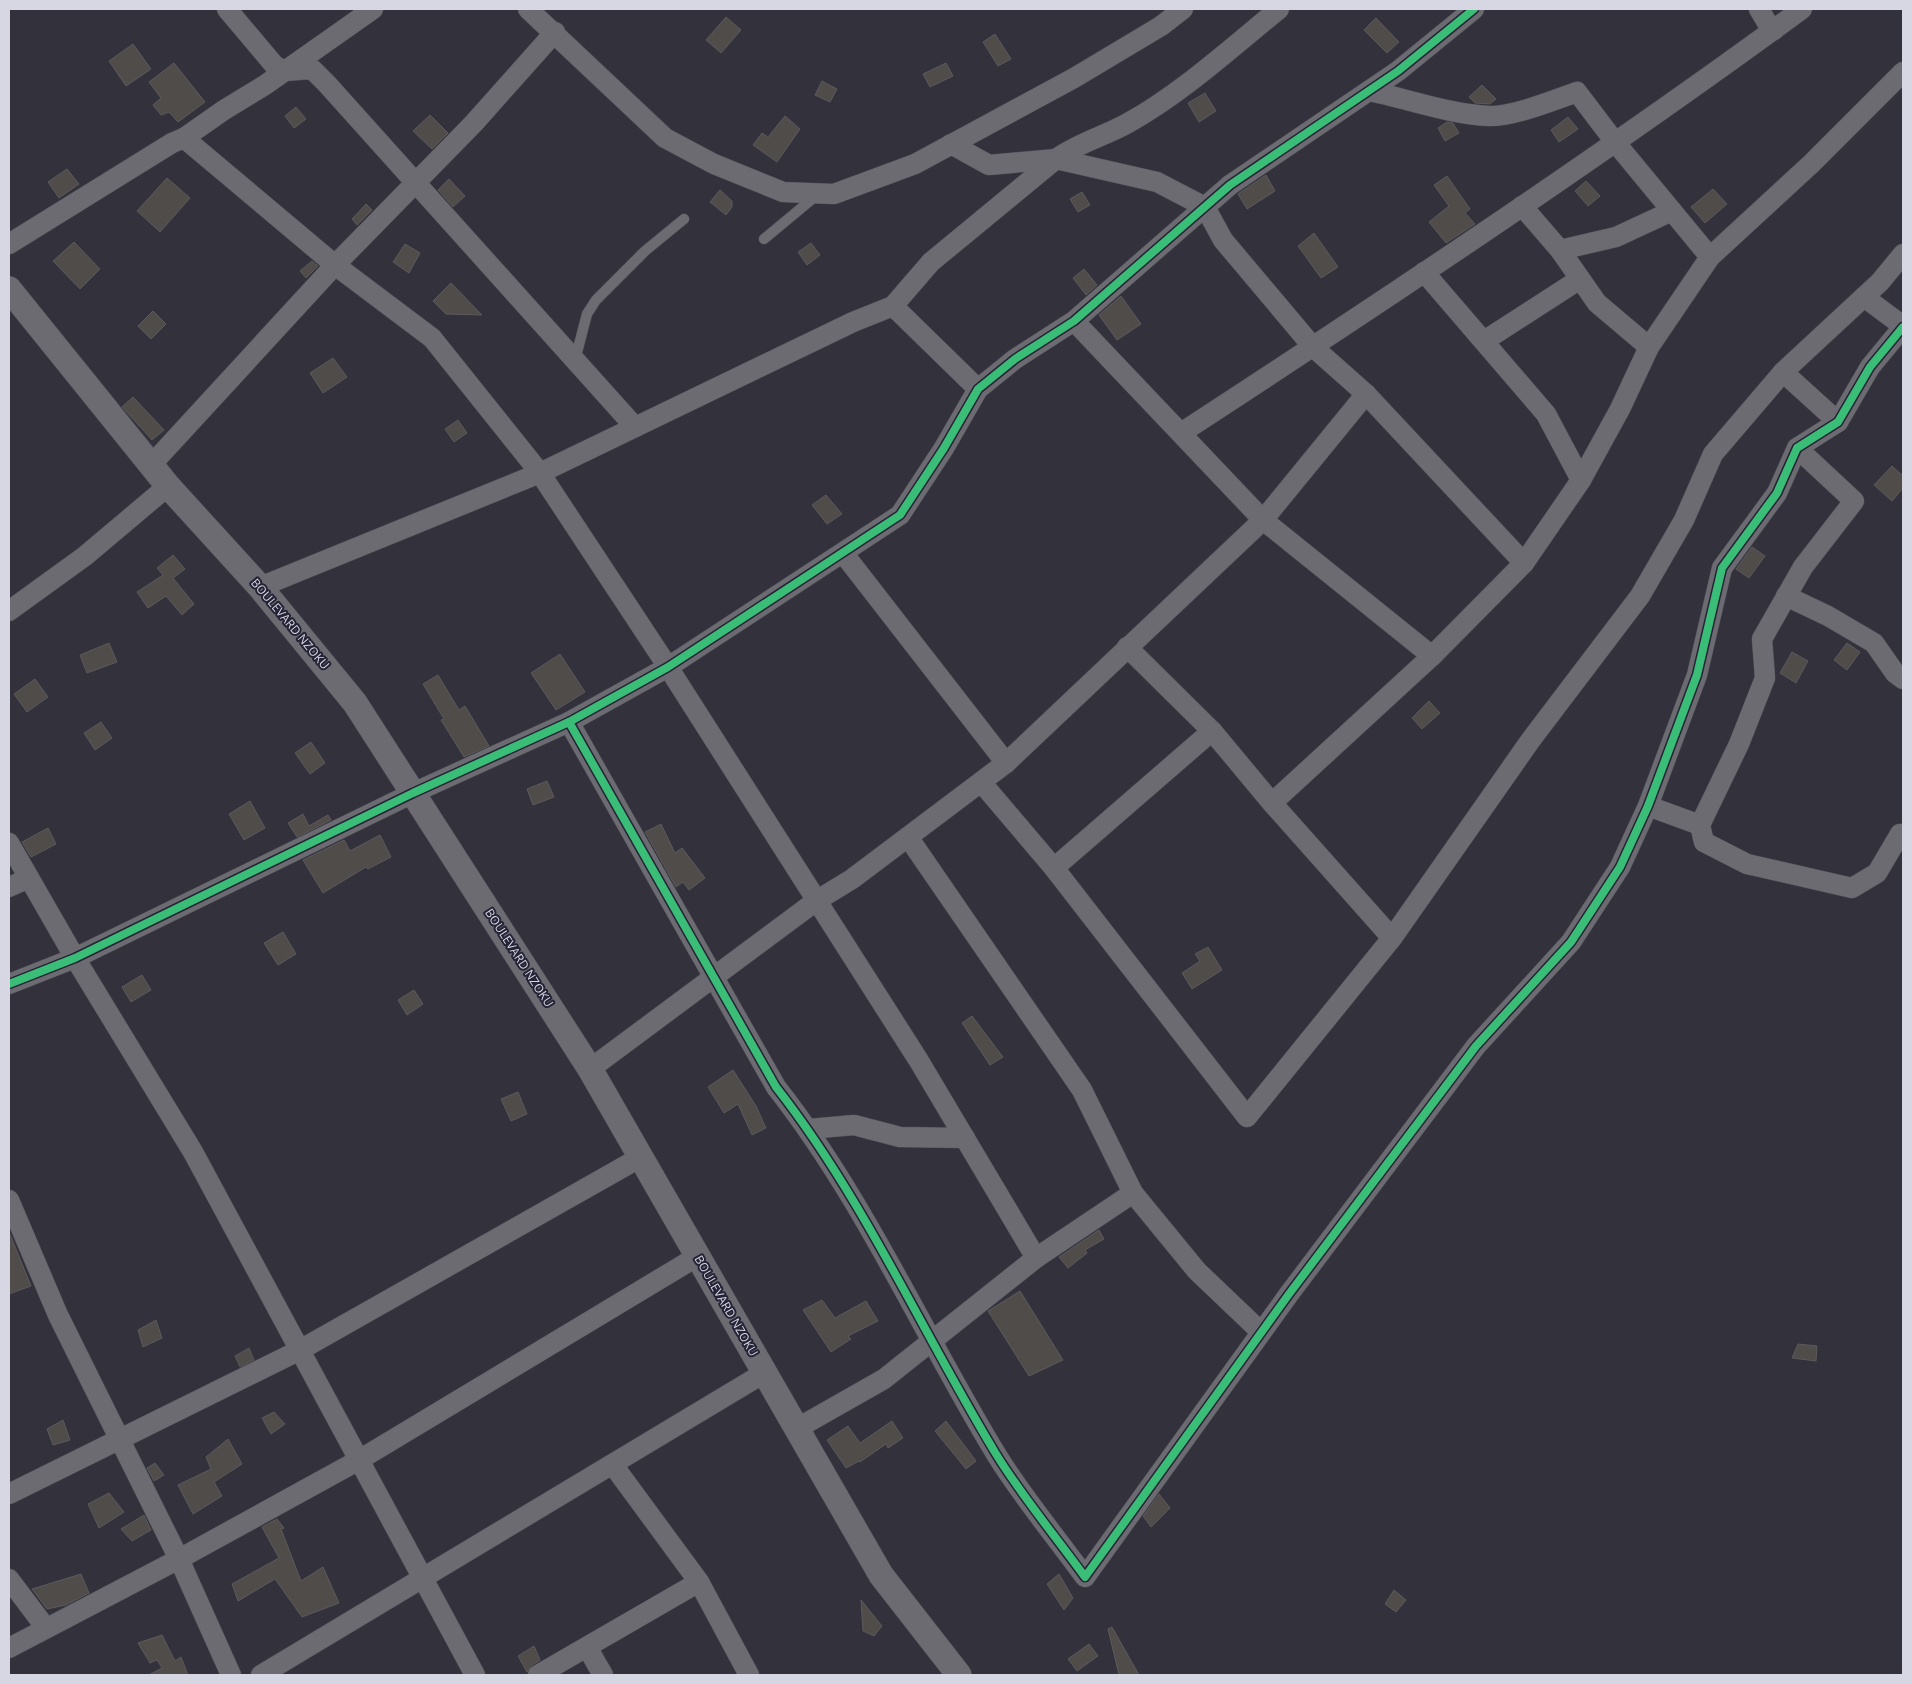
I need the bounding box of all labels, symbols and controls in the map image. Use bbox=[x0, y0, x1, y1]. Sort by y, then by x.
street label: BOULEVARD NZOKU bbox=[247, 575, 334, 673]
street label: BOULEVARD NZOKU bbox=[481, 905, 558, 1010]
street label: BOULEVARD NZOKU bbox=[691, 1252, 762, 1359]

